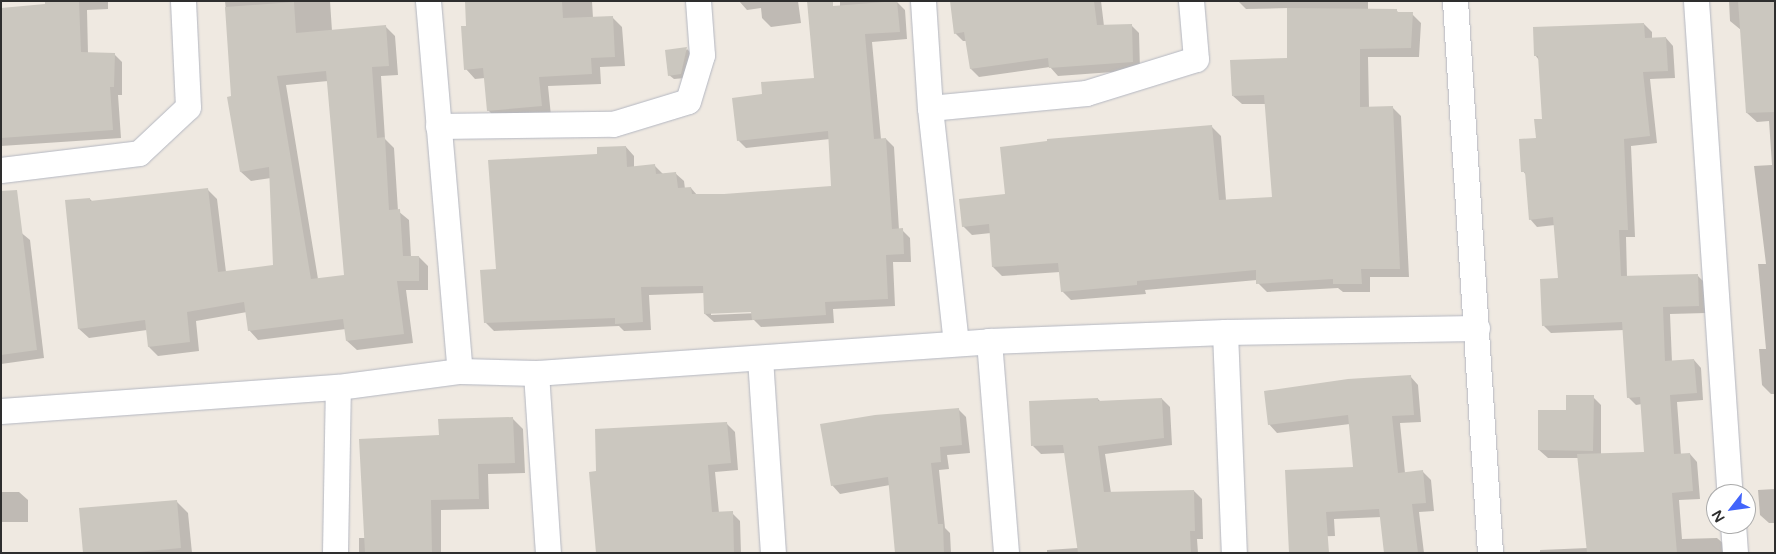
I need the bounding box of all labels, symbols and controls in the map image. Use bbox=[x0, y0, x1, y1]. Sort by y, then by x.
north arrow bbox=[1706, 484, 1756, 534]
text: N bbox=[1708, 507, 1729, 525]

